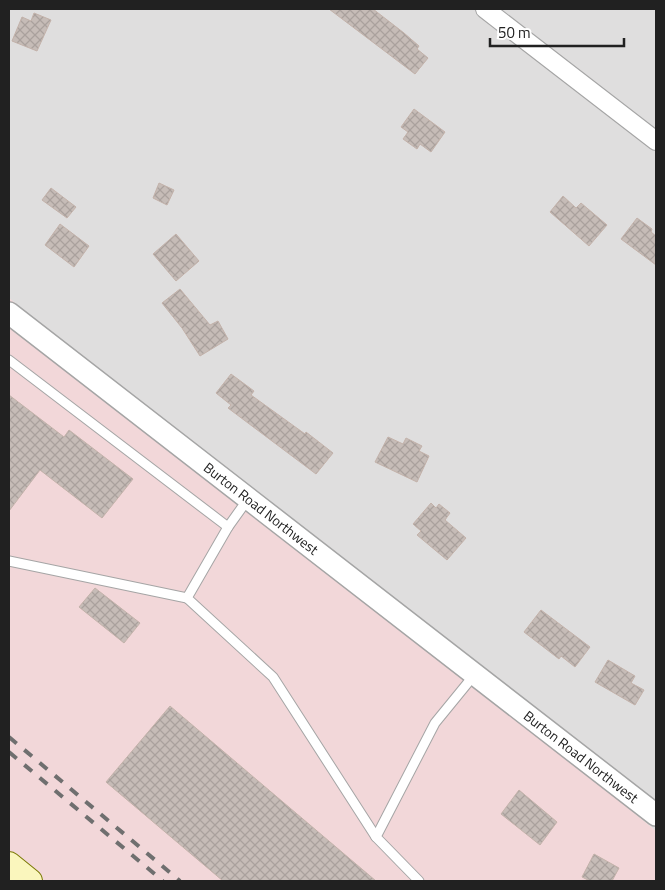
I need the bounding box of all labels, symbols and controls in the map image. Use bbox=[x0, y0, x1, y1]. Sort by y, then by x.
scale bar bbox=[490, 15, 624, 47]
text: 50 m bbox=[498, 21, 531, 44]
street label: Burton Road Northwest bbox=[199, 457, 323, 560]
street label: Burton Road Northwest bbox=[519, 705, 643, 808]

